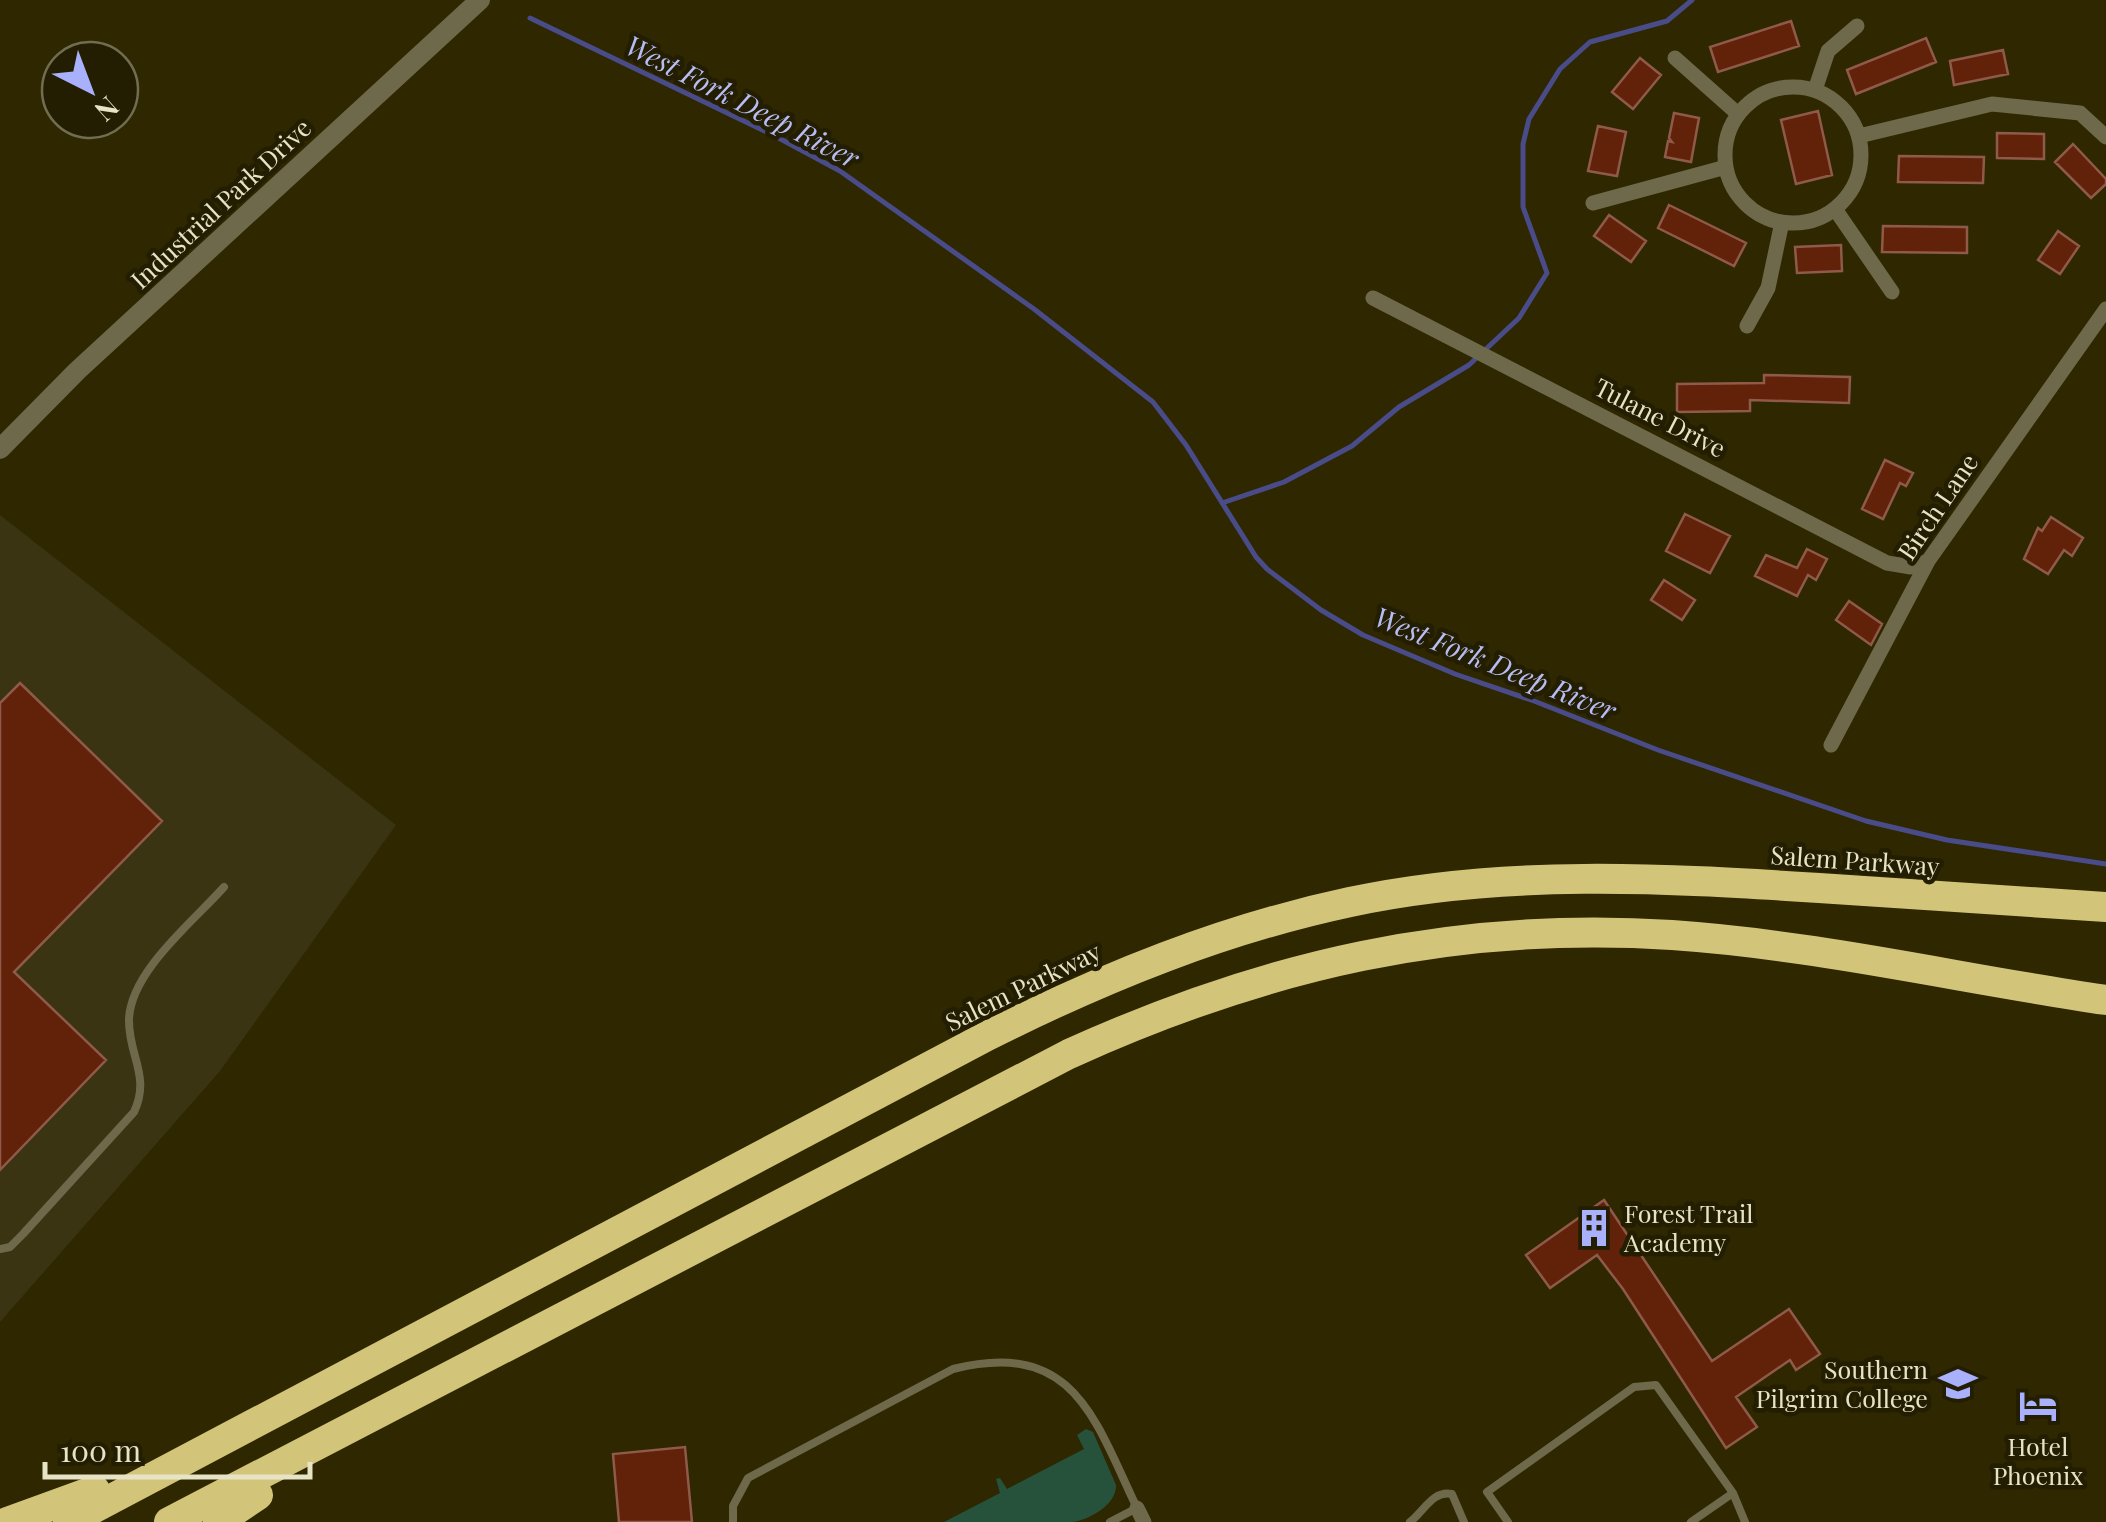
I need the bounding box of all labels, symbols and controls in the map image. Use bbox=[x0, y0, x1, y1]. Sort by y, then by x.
water label: West Fork Deep River bbox=[620, 26, 867, 176]
north arrow bbox=[40, 40, 140, 140]
text: N bbox=[88, 89, 128, 130]
street label: Industrial Park Drive bbox=[123, 111, 317, 295]
street label: Tulane Drive bbox=[1590, 370, 1732, 464]
street label: Birch Lane bbox=[1889, 447, 1984, 566]
water label: West Fork Deep River bbox=[1369, 597, 1623, 728]
street label: Salem Parkway bbox=[1770, 837, 1941, 882]
street label: Salem Parkway bbox=[939, 934, 1106, 1038]
place label: Forest Trail Academy bbox=[1623, 1196, 1753, 1258]
building icon: Forest Trail Academy bbox=[1573, 1207, 1615, 1249]
place label: Southern Pilgrim College bbox=[1756, 1352, 1928, 1414]
school or university icon: Southern Pilgrim College bbox=[1937, 1363, 1979, 1405]
hotel icon: Hotel Phoenix bbox=[2017, 1385, 2059, 1427]
scale bar bbox=[45, 1417, 310, 1479]
place label: Hotel Phoenix bbox=[1993, 1429, 2083, 1491]
text: 100 m bbox=[60, 1430, 142, 1470]

